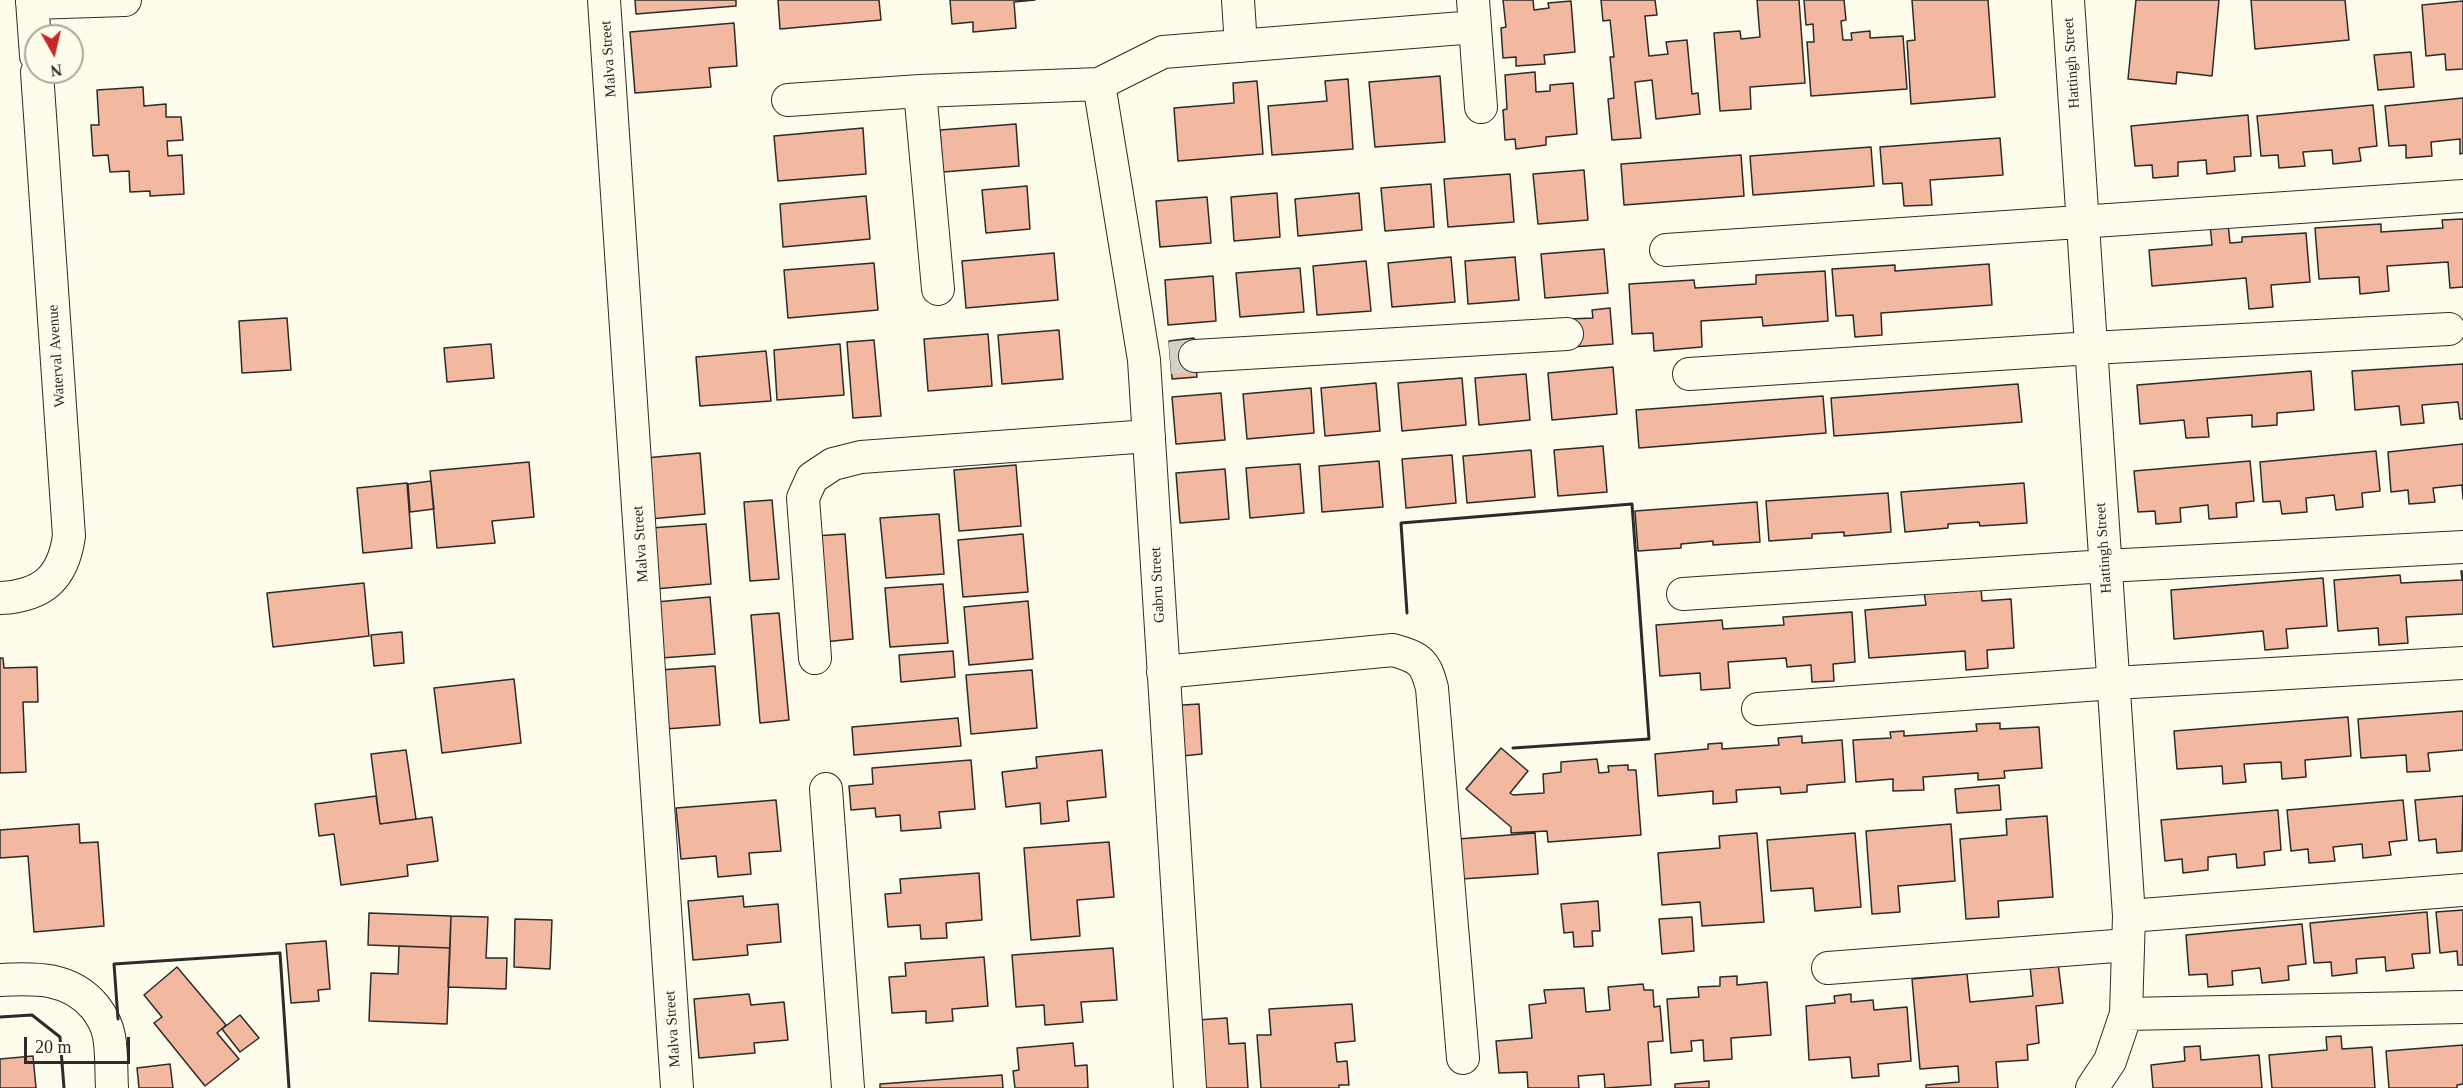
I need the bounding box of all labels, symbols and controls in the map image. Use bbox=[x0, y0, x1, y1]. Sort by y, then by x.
street label: Hattingh Street bbox=[2060, 17, 2084, 109]
street label: Malva Street bbox=[597, 20, 621, 98]
north arrow bbox=[24, 24, 84, 84]
text: N bbox=[49, 61, 63, 80]
street label: Waterval Avenue bbox=[44, 304, 70, 408]
street label: Hattingh Street bbox=[2092, 502, 2116, 594]
street label: Malva Street bbox=[629, 505, 653, 583]
street label: Gabru Street bbox=[1147, 546, 1169, 624]
street label: Malva Street bbox=[661, 990, 685, 1068]
scale bar bbox=[27, 1025, 134, 1063]
text: 20 m bbox=[35, 1037, 72, 1057]

